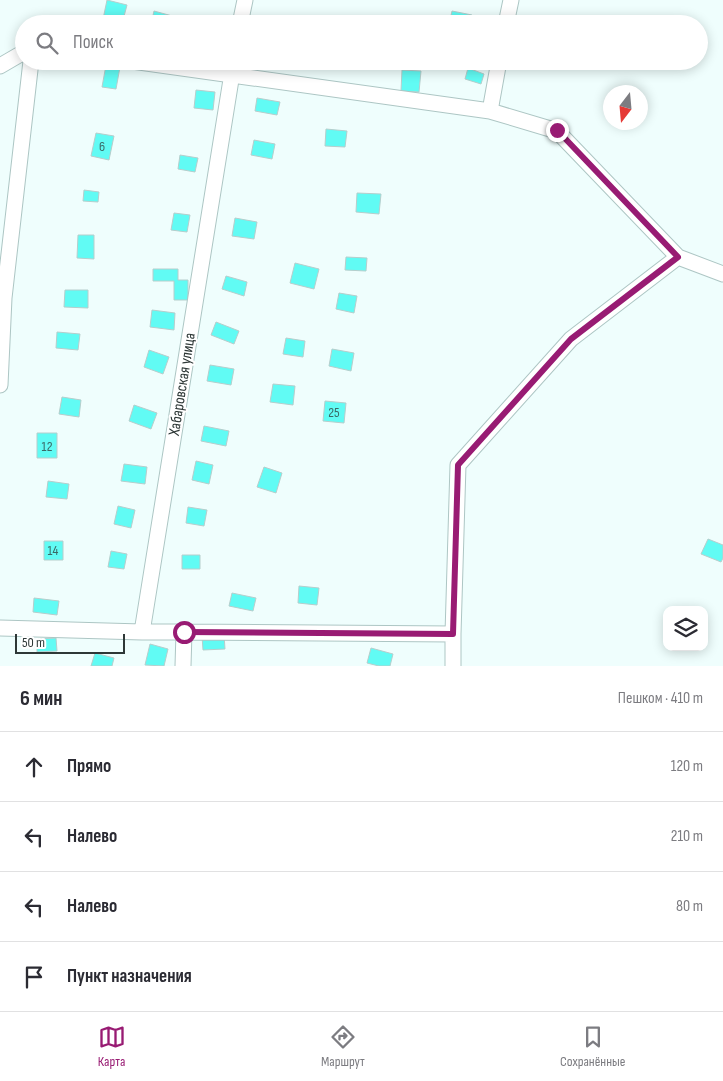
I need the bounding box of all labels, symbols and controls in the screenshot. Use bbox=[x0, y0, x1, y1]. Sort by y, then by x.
search box bbox=[15, 15, 708, 70]
icon: search bbox=[33, 29, 61, 57]
text: Поиск bbox=[73, 31, 113, 54]
north arrow bbox=[603, 85, 648, 130]
route end bbox=[546, 119, 569, 142]
house number: 6 bbox=[99, 138, 105, 155]
street label: Хабаровская улица bbox=[165, 331, 200, 438]
house number: 25 bbox=[328, 404, 340, 421]
house number: 12 bbox=[42, 438, 53, 455]
house number: 14 bbox=[48, 542, 59, 559]
map controls bbox=[663, 606, 708, 651]
button: layers bbox=[663, 606, 708, 651]
route start bbox=[173, 621, 196, 644]
scale bar bbox=[15, 631, 125, 654]
text: 50 m bbox=[22, 634, 45, 651]
text: 6 мин bbox=[20, 686, 62, 711]
text: Пешком · 410 m bbox=[618, 689, 703, 708]
icon: ahead bbox=[20, 753, 48, 781]
text: Прямо bbox=[67, 755, 111, 778]
text: 120 m bbox=[671, 757, 703, 776]
icon: left bbox=[20, 823, 48, 851]
text: Налево bbox=[67, 825, 117, 848]
text: 210 m bbox=[671, 827, 703, 846]
icon: left bbox=[20, 893, 48, 921]
text: Налево bbox=[67, 895, 117, 918]
text: 80 m bbox=[676, 897, 703, 916]
icon: arrive bbox=[20, 963, 48, 991]
text: Пункт назначения bbox=[67, 965, 192, 988]
tab: Карта bbox=[98, 1023, 126, 1070]
tab: Маршрут bbox=[321, 1023, 365, 1070]
tab: Сохранённые bbox=[560, 1023, 625, 1070]

